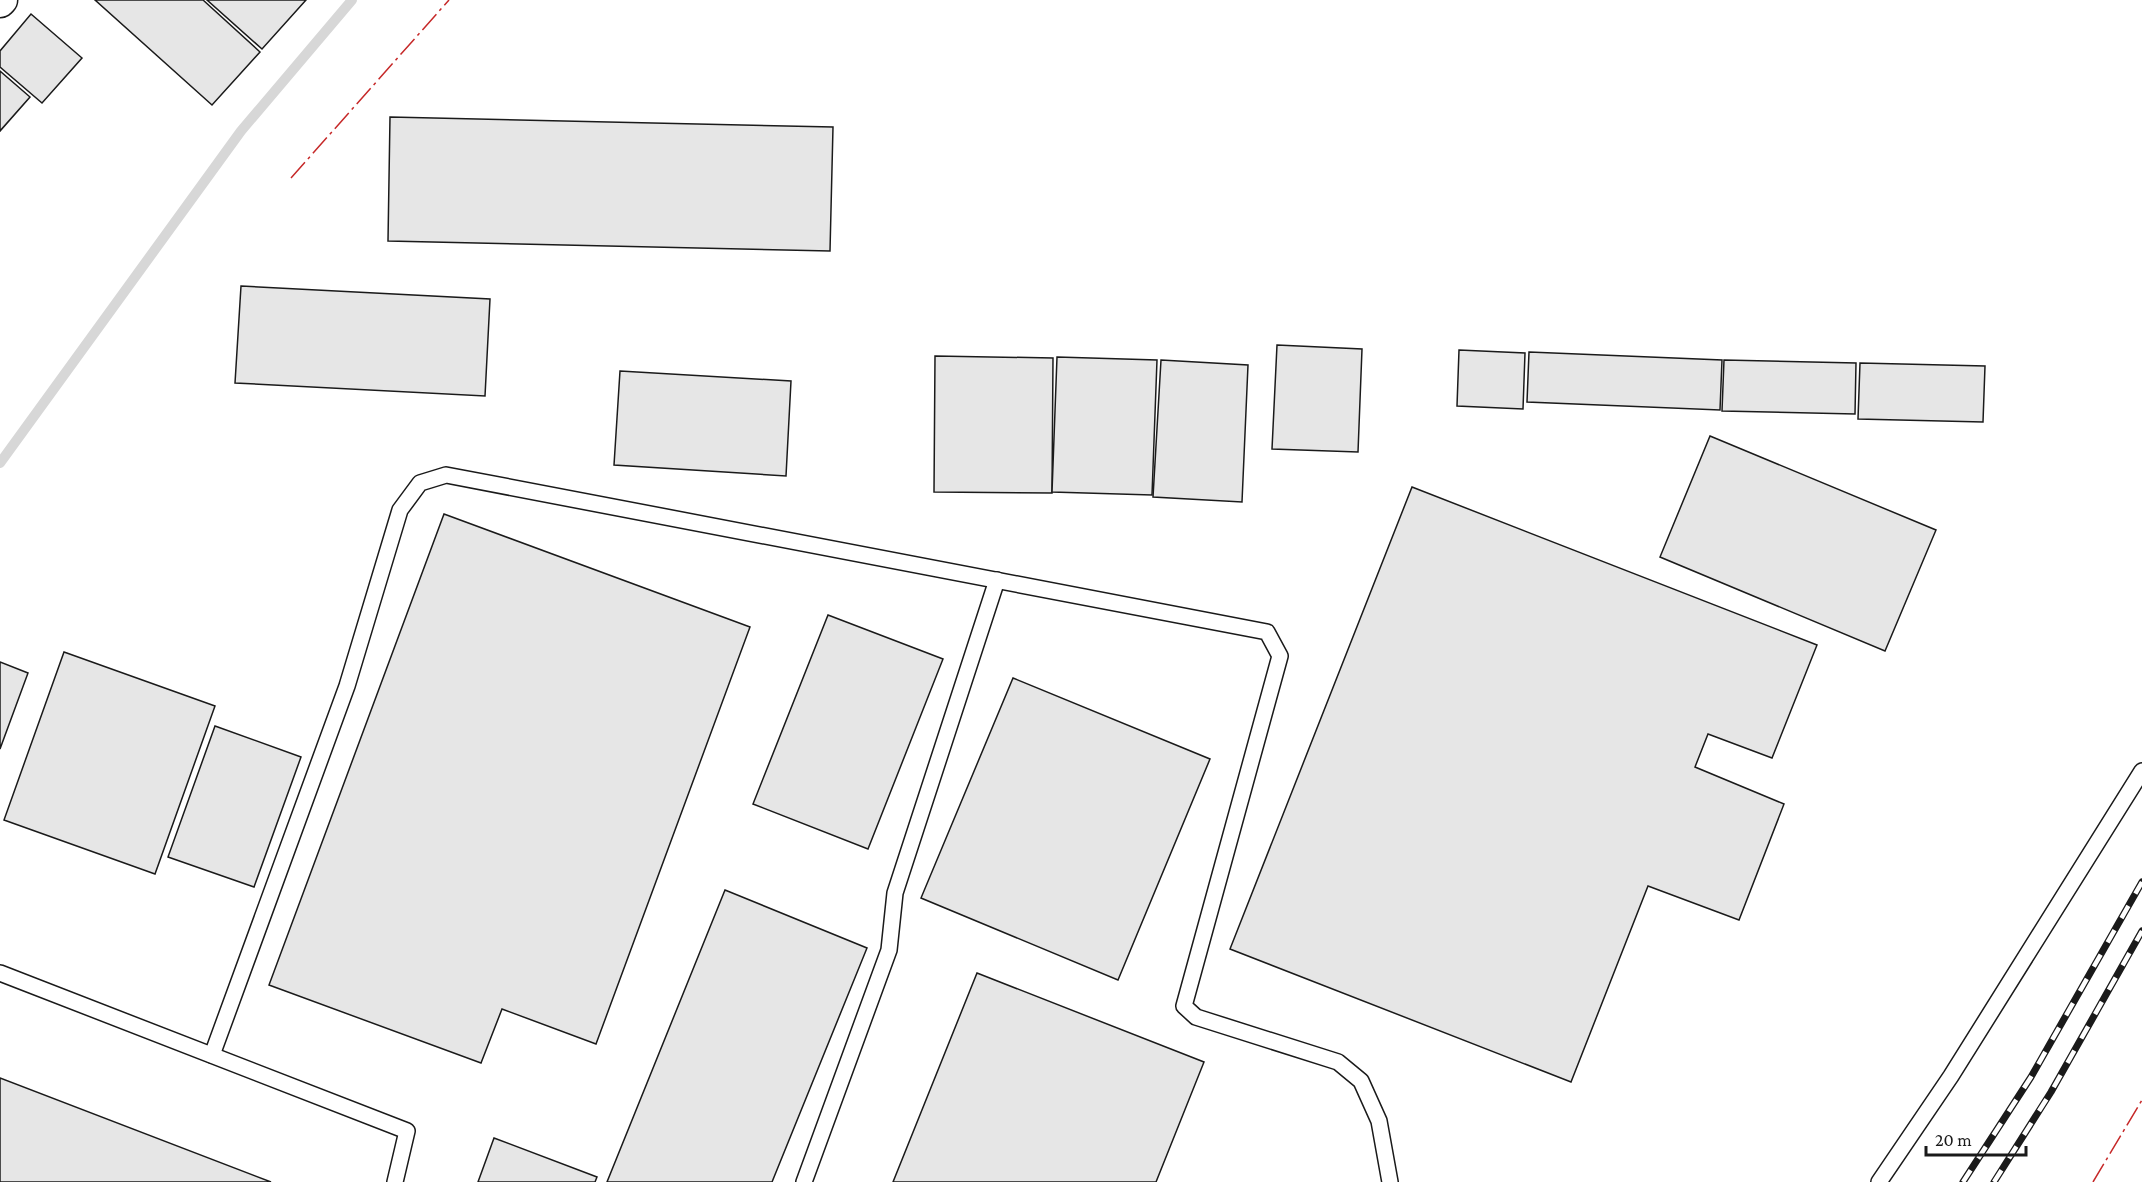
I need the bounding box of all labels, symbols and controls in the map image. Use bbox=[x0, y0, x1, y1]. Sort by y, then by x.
scale bar bbox=[1926, 1119, 2026, 1157]
text: 20 m bbox=[1935, 1130, 1972, 1150]

